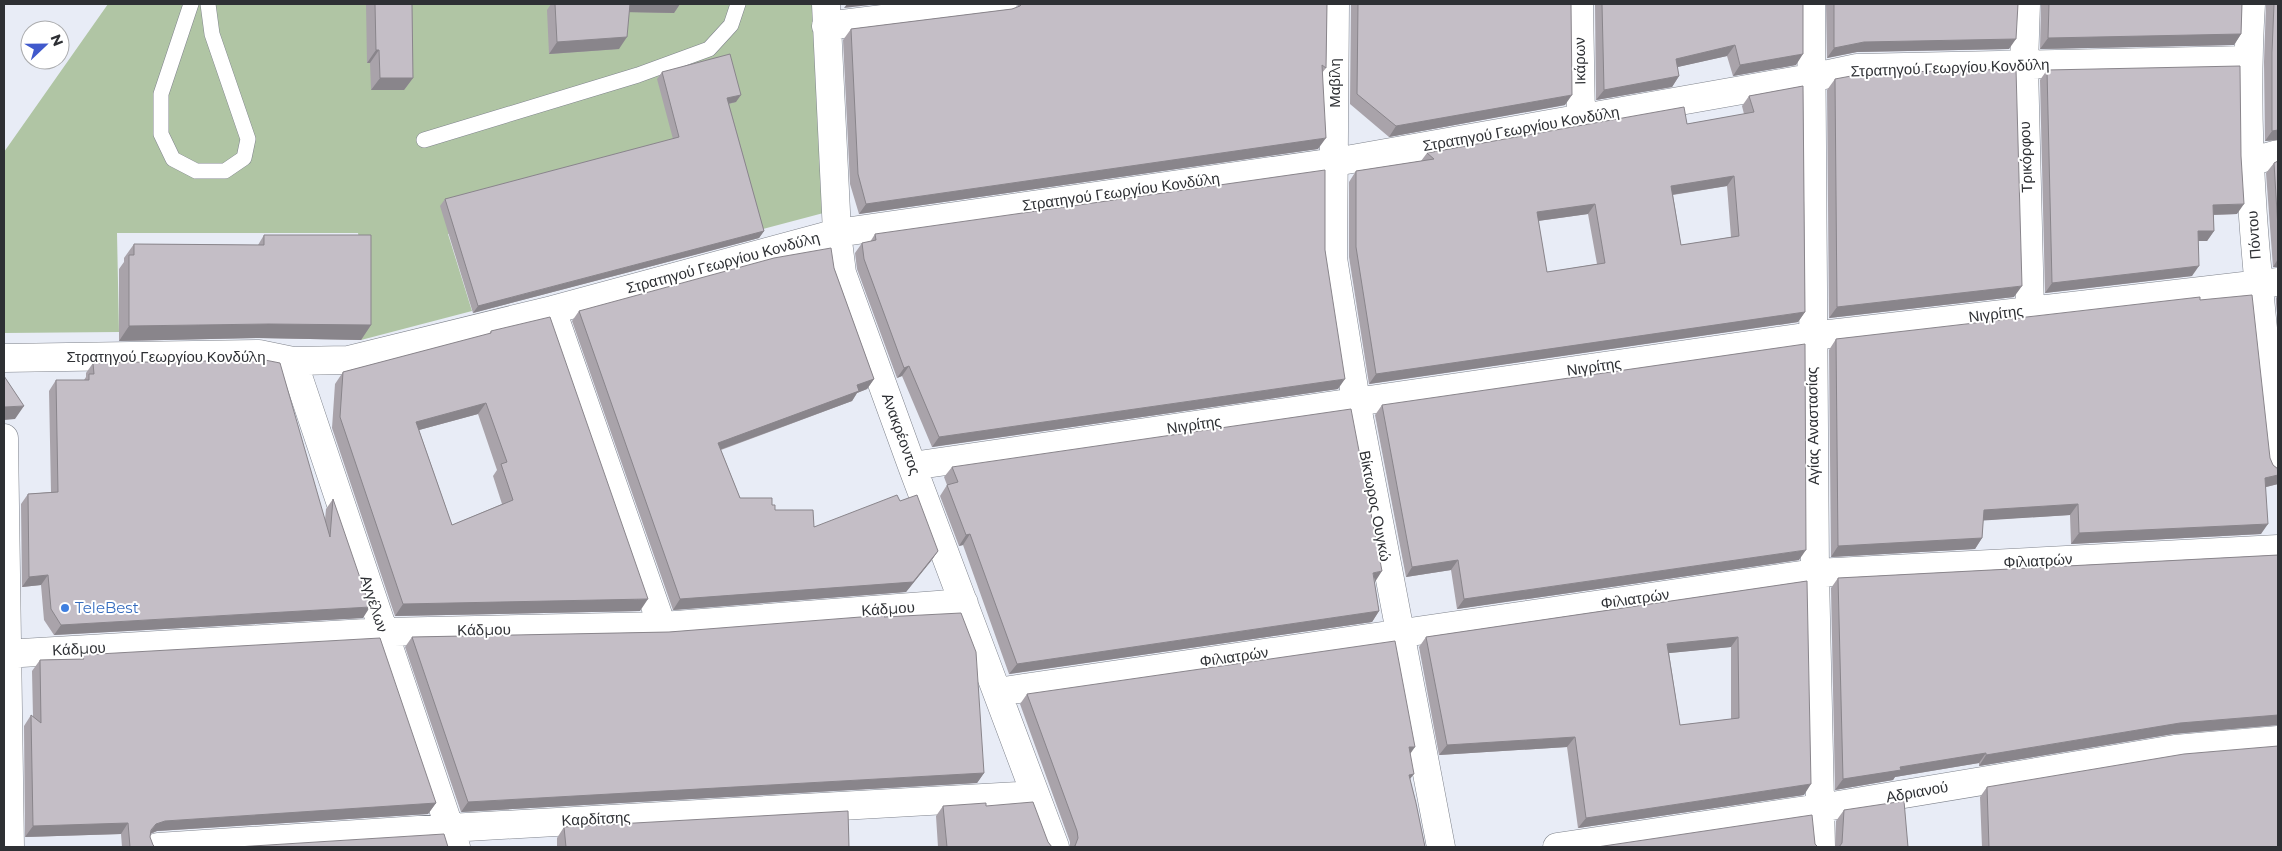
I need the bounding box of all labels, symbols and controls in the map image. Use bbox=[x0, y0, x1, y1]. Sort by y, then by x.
north arrow bbox=[20, 20, 70, 70]
text: N bbox=[47, 32, 68, 49]
street label: Ικάρων bbox=[1570, 37, 1589, 85]
street label: Στρατηγού Γεωργίου Κονδύλη bbox=[1850, 55, 2050, 80]
street label: Μαβίλη bbox=[1325, 58, 1344, 108]
street label: Στρατηγού Γεωργίου Κονδύλη bbox=[1421, 102, 1621, 155]
street label: Τρικόρφου bbox=[2015, 121, 2036, 193]
street label: Στρατηγού Γεωργίου Κονδύλη bbox=[1021, 168, 1221, 215]
street label: Πόντου bbox=[2242, 210, 2265, 260]
street label: Στρατηγού Γεωργίου Κονδύλη bbox=[624, 228, 821, 297]
street label: Νιγρίτης bbox=[1967, 301, 2024, 326]
street label: Στρατηγού Γεωργίου Κονδύλη bbox=[66, 347, 266, 366]
street label: Νιγρίτης bbox=[1565, 353, 1623, 380]
street label: Αγίας Αναστασίας bbox=[1802, 367, 1823, 485]
street label: Ανακρέοντος bbox=[878, 390, 925, 477]
street label: Νιγρίτης bbox=[1165, 411, 1223, 438]
street label: Βίκτωρος Ουγκώ bbox=[1355, 449, 1396, 563]
street label: Φιλιατρών bbox=[2003, 549, 2073, 572]
street label: Αγγέλων bbox=[356, 573, 393, 635]
street label: Φιλιατρών bbox=[1599, 584, 1670, 613]
street label: Κάδμου bbox=[861, 597, 915, 620]
place label: TeleBest bbox=[75, 598, 139, 617]
marker: TeleBest bbox=[59, 602, 71, 614]
street label: Κάδμου bbox=[457, 620, 511, 639]
street label: Κάδμου bbox=[52, 638, 106, 659]
street label: Φιλιατρών bbox=[1198, 642, 1269, 671]
street label: Αδριανού bbox=[1884, 777, 1950, 806]
street label: Καρδίτσης bbox=[561, 807, 631, 830]

